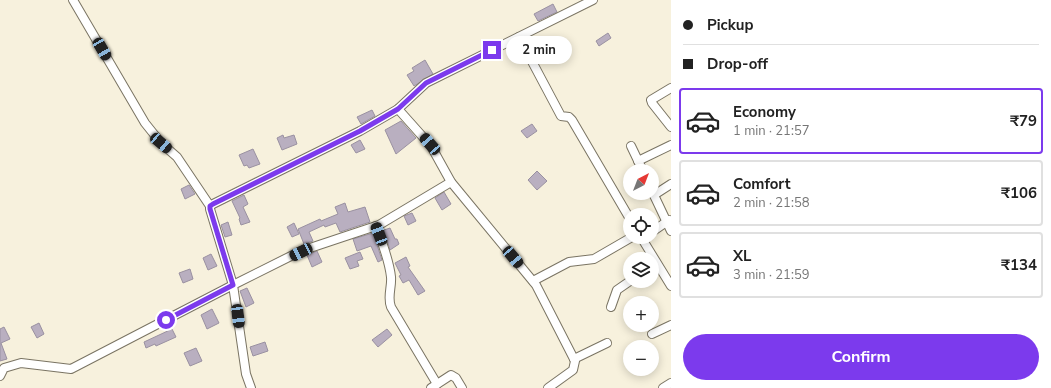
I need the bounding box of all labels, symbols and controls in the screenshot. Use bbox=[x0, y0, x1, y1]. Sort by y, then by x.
text: Pickup bbox=[707, 15, 753, 35]
car bbox=[91, 36, 113, 62]
callout: 2 min bbox=[506, 36, 572, 64]
route end bbox=[483, 41, 501, 59]
text: 2 min bbox=[522, 41, 556, 59]
text: Drop-off bbox=[707, 54, 768, 74]
text: Economy bbox=[733, 102, 796, 122]
icon: car bbox=[685, 103, 721, 139]
text: ₹79 bbox=[1010, 111, 1037, 131]
text: 1 min · 21:57 bbox=[733, 122, 809, 140]
car bbox=[148, 131, 174, 155]
car bbox=[418, 131, 442, 157]
north arrow bbox=[623, 164, 659, 200]
map controls bbox=[623, 164, 659, 376]
text: Comfort bbox=[733, 174, 790, 194]
icon: car bbox=[685, 175, 721, 211]
text: ₹106 bbox=[1001, 183, 1037, 203]
text: 2 min · 21:58 bbox=[733, 194, 809, 212]
button: locate bbox=[623, 208, 659, 244]
car bbox=[369, 221, 389, 247]
car bbox=[288, 241, 314, 263]
car bbox=[501, 244, 525, 270]
text: XL bbox=[733, 246, 752, 266]
icon: car bbox=[685, 247, 721, 283]
button: layers bbox=[623, 252, 659, 288]
text: ₹134 bbox=[1001, 255, 1037, 275]
text: 3 min · 21:59 bbox=[733, 266, 809, 284]
button: + bbox=[623, 296, 659, 332]
car bbox=[231, 303, 245, 329]
route start bbox=[157, 311, 175, 329]
button: Confirm bbox=[683, 334, 1039, 380]
button: − bbox=[623, 340, 659, 376]

